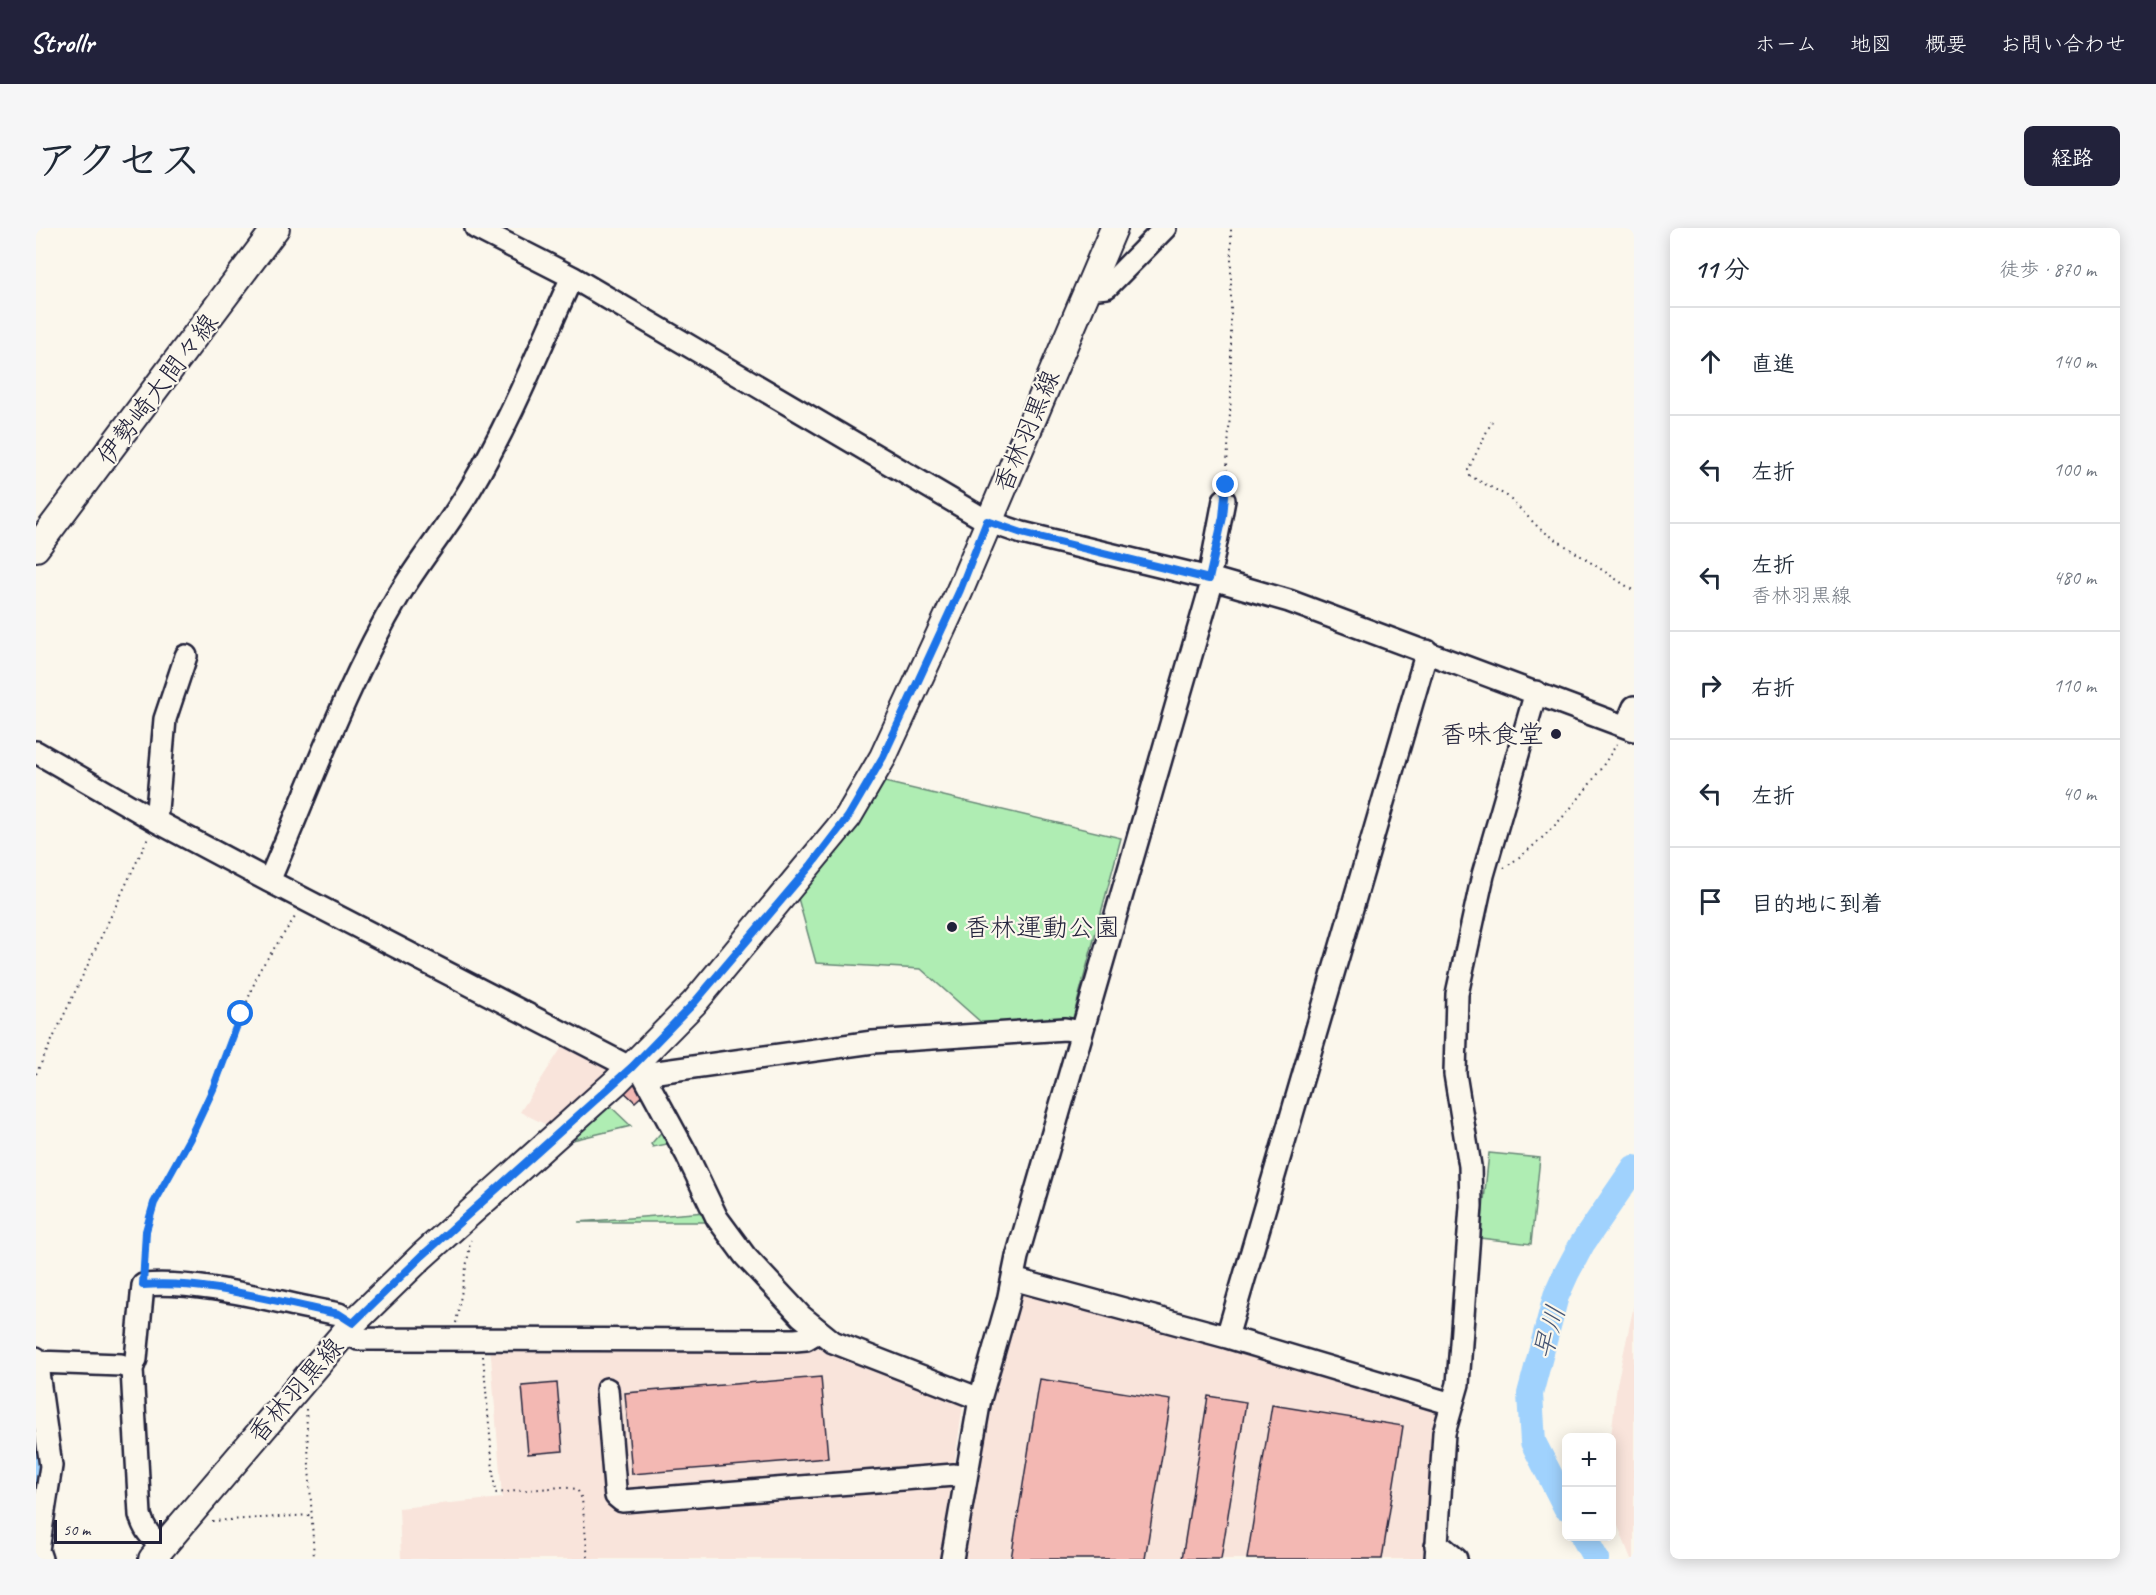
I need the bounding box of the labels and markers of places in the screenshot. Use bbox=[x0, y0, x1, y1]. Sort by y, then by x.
place label: 香味食堂 bbox=[1440, 718, 1544, 751]
marker: 香味食堂 bbox=[1549, 727, 1563, 741]
place label: 香林運動公園 bbox=[964, 911, 1120, 944]
marker: 香林運動公園 bbox=[945, 920, 959, 934]

